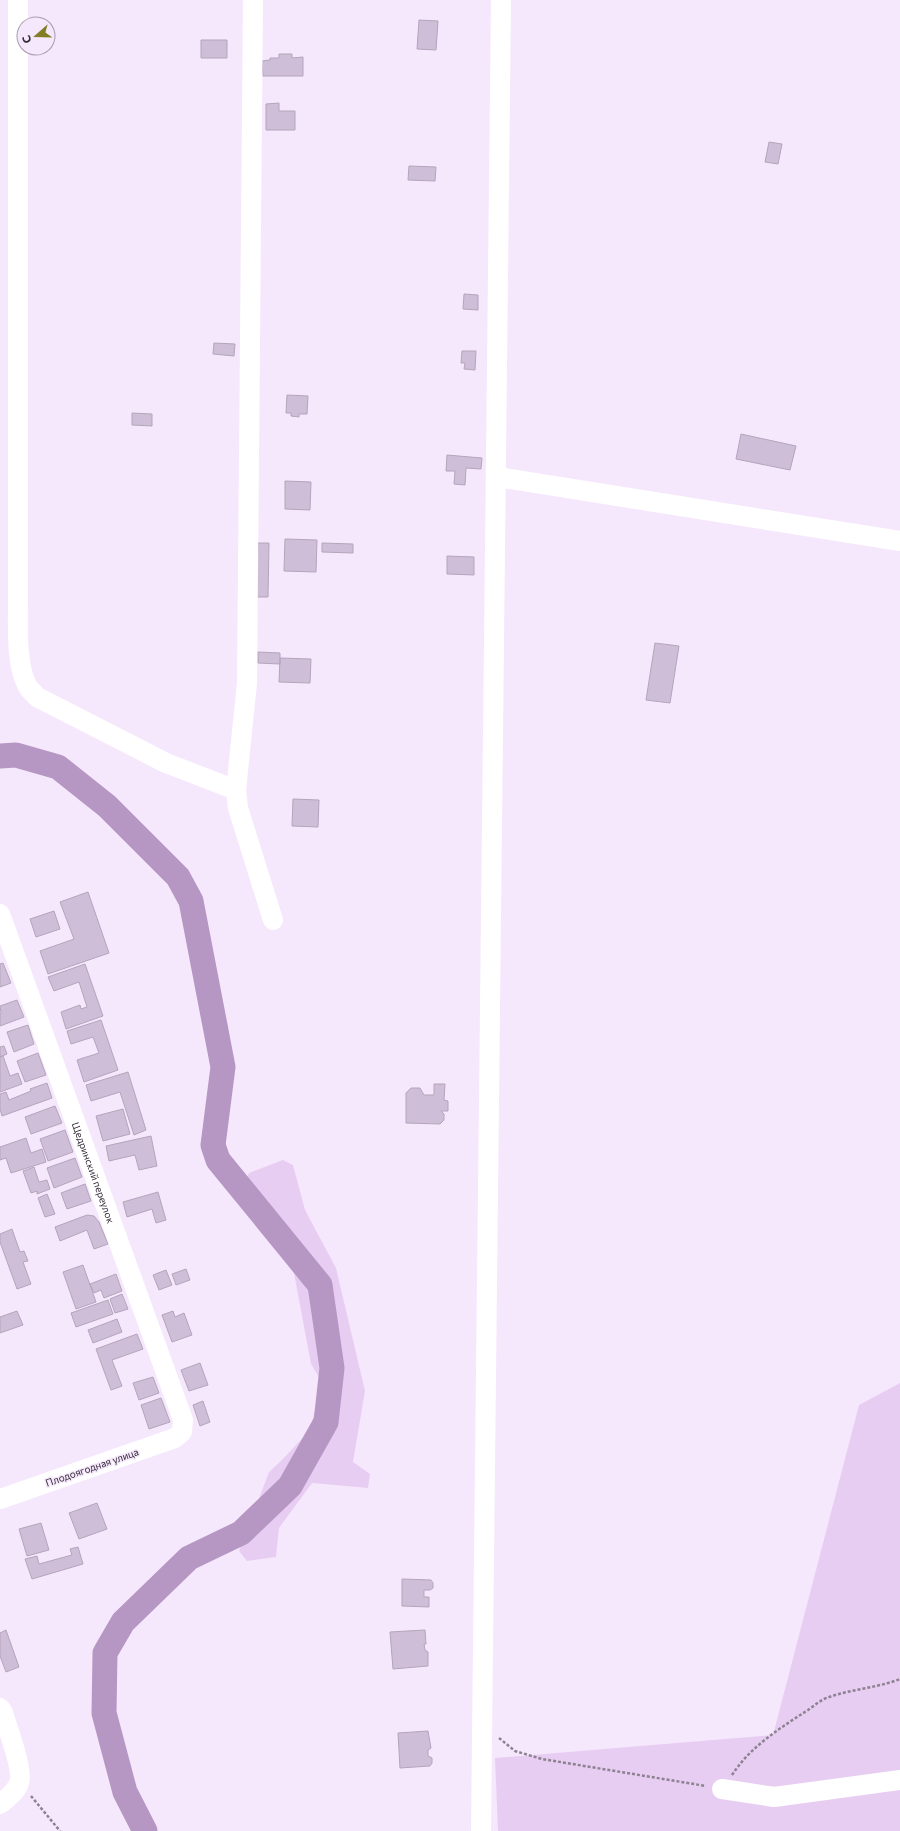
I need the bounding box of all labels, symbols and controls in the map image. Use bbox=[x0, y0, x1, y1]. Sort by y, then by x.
north arrow bbox=[16, 16, 56, 56]
text: С bbox=[19, 33, 34, 45]
street label: Щедринский переулок bbox=[70, 1120, 118, 1226]
street label: Плодоягодная улица bbox=[44, 1445, 140, 1489]

